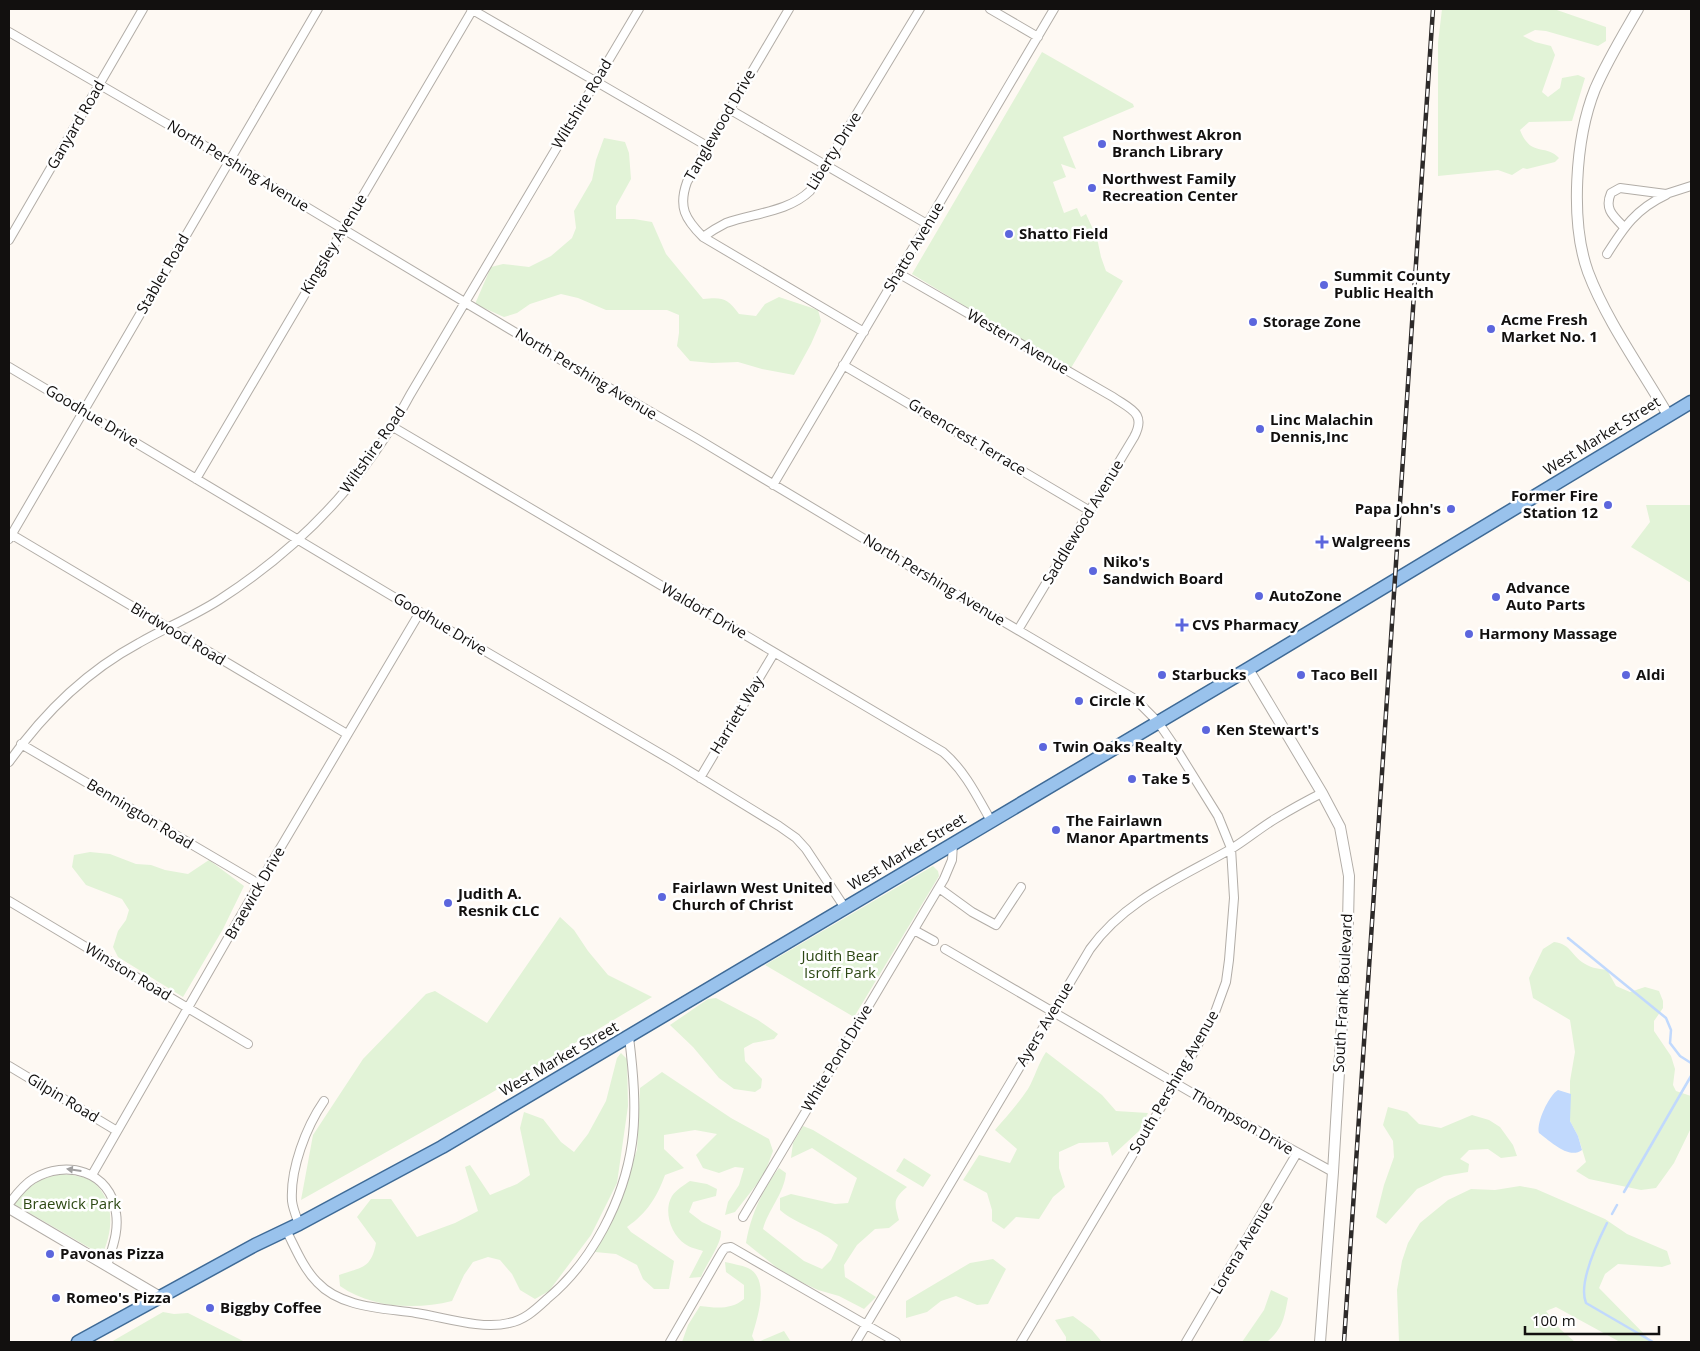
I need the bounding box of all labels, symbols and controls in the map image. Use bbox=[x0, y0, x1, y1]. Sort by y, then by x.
street label: Wiltshire Road bbox=[547, 55, 616, 152]
street label: Tanglewood Drive bbox=[679, 65, 759, 184]
street label: Ganyard Road bbox=[42, 77, 109, 172]
street label: Liberty Drive bbox=[801, 108, 865, 193]
street label: North Pershing Avenue bbox=[164, 115, 313, 215]
place label: Northwest Akron Branch Library bbox=[1112, 124, 1242, 161]
marker: Northwest Akron Branch Library bbox=[1096, 138, 1108, 150]
place label: Northwest Family Recreation Center bbox=[1102, 168, 1238, 205]
marker: Northwest Family Recreation Center bbox=[1086, 182, 1098, 194]
street label: Kingsley Avenue bbox=[295, 190, 371, 297]
street label: Shatto Avenue bbox=[878, 198, 948, 295]
place label: Shatto Field bbox=[1019, 223, 1108, 243]
marker: Shatto Field bbox=[1003, 228, 1015, 240]
street label: Stabler Road bbox=[131, 230, 193, 317]
place label: Summit County Public Health bbox=[1334, 265, 1451, 302]
marker: Summit County Public Health bbox=[1318, 279, 1330, 291]
street label: Western Avenue bbox=[964, 304, 1073, 378]
place label: Acme Fresh Market No. 1 bbox=[1501, 309, 1598, 346]
place label: Storage Zone bbox=[1263, 311, 1361, 331]
marker: Storage Zone bbox=[1247, 316, 1259, 328]
street label: North Pershing Avenue bbox=[512, 323, 661, 423]
marker: Acme Fresh Market No. 1 bbox=[1485, 323, 1497, 335]
street label: Goodhue Drive bbox=[42, 379, 143, 451]
street label: West Market Street bbox=[1539, 391, 1664, 479]
street label: Greencrest Terrace bbox=[905, 393, 1030, 479]
street label: Wiltshire Road bbox=[335, 402, 409, 497]
place label: Linc Malachin Dennis,Inc bbox=[1270, 409, 1373, 446]
marker: Linc Malachin Dennis,Inc bbox=[1254, 423, 1266, 435]
street label: Saddlewood Avenue bbox=[1037, 455, 1127, 588]
place label: Former Fire Station 12 bbox=[1511, 485, 1598, 522]
place label: Papa John's bbox=[1355, 498, 1441, 518]
marker: Former Fire Station 12 bbox=[1602, 499, 1614, 511]
marker: Papa John's bbox=[1445, 503, 1457, 515]
street label: North Pershing Avenue bbox=[860, 529, 1009, 629]
place label: Walgreens bbox=[1332, 531, 1410, 551]
marker: Walgreens bbox=[1316, 536, 1328, 548]
place label: Niko's Sandwich Board bbox=[1103, 551, 1223, 588]
marker: Niko's Sandwich Board bbox=[1087, 565, 1099, 577]
street label: Waldorf Drive bbox=[658, 577, 751, 643]
place label: Advance Auto Parts bbox=[1506, 577, 1585, 614]
place label: AutoZone bbox=[1269, 585, 1342, 605]
street label: Goodhue Drive bbox=[390, 587, 491, 659]
marker: AutoZone bbox=[1253, 590, 1265, 602]
marker: Advance Auto Parts bbox=[1490, 591, 1502, 603]
street label: Birdwood Road bbox=[127, 597, 230, 669]
place label: CVS Pharmacy bbox=[1192, 614, 1299, 634]
marker: CVS Pharmacy bbox=[1176, 619, 1188, 631]
place label: Harmony Massage bbox=[1479, 623, 1617, 643]
marker: Harmony Massage bbox=[1463, 628, 1475, 640]
place label: Starbucks bbox=[1172, 664, 1246, 684]
place label: Taco Bell bbox=[1311, 664, 1378, 684]
place label: Aldi bbox=[1636, 664, 1665, 684]
marker: Starbucks bbox=[1156, 669, 1168, 681]
marker: Taco Bell bbox=[1295, 669, 1307, 681]
marker: Aldi bbox=[1620, 669, 1632, 681]
street label: Harriett Way bbox=[705, 671, 768, 757]
place label: Circle K bbox=[1089, 690, 1145, 710]
marker: Circle K bbox=[1073, 695, 1085, 707]
place label: Ken Stewart's bbox=[1216, 719, 1319, 739]
marker: Ken Stewart's bbox=[1200, 724, 1212, 736]
place label: Twin Oaks Realty bbox=[1053, 736, 1182, 756]
marker: Twin Oaks Realty bbox=[1037, 741, 1049, 753]
place label: Take 5 bbox=[1142, 768, 1190, 788]
street label: Bennington Road bbox=[84, 773, 197, 853]
marker: Take 5 bbox=[1126, 773, 1138, 785]
street label: West Market Street bbox=[844, 808, 969, 894]
place label: The Fairlawn Manor Apartments bbox=[1066, 810, 1209, 847]
marker: The Fairlawn Manor Apartments bbox=[1050, 824, 1062, 836]
street label: Braewick Drive bbox=[220, 843, 289, 942]
place label: Fairlawn West United Church of Christ bbox=[672, 877, 833, 914]
place label: Judith A. Resnik CLC bbox=[456, 883, 540, 920]
marker: Fairlawn West United Church of Christ bbox=[656, 891, 668, 903]
marker: Judith A. Resnik CLC bbox=[442, 897, 454, 909]
street label: South Frank Boulevard bbox=[1328, 913, 1356, 1073]
street label: Winston Road bbox=[82, 938, 175, 1005]
park label: Judith Bear Isroff Park bbox=[799, 945, 879, 982]
street label: Ayers Avenue bbox=[1011, 978, 1077, 1069]
street label: White Pond Drive bbox=[796, 1000, 876, 1115]
street label: South Pershing Avenue bbox=[1124, 1006, 1222, 1157]
street label: West Market Street bbox=[495, 1016, 622, 1100]
street label: Gilpin Road bbox=[24, 1068, 103, 1126]
street label: Thompson Drive bbox=[1187, 1084, 1298, 1159]
one-way arrow bbox=[66, 1166, 82, 1174]
park label: Braewick Park bbox=[23, 1193, 121, 1213]
street label: Lorena Avenue bbox=[1206, 1197, 1277, 1298]
place label: Pavonas Pizza bbox=[60, 1243, 164, 1263]
marker: Pavonas Pizza bbox=[44, 1248, 56, 1260]
place label: Romeo's Pizza bbox=[66, 1287, 171, 1307]
marker: Romeo's Pizza bbox=[50, 1292, 62, 1304]
place label: Biggby Coffee bbox=[220, 1297, 322, 1317]
marker: Biggby Coffee bbox=[204, 1302, 216, 1314]
scale bar bbox=[1525, 1304, 1659, 1336]
text: 100 m bbox=[1532, 1310, 1576, 1330]

